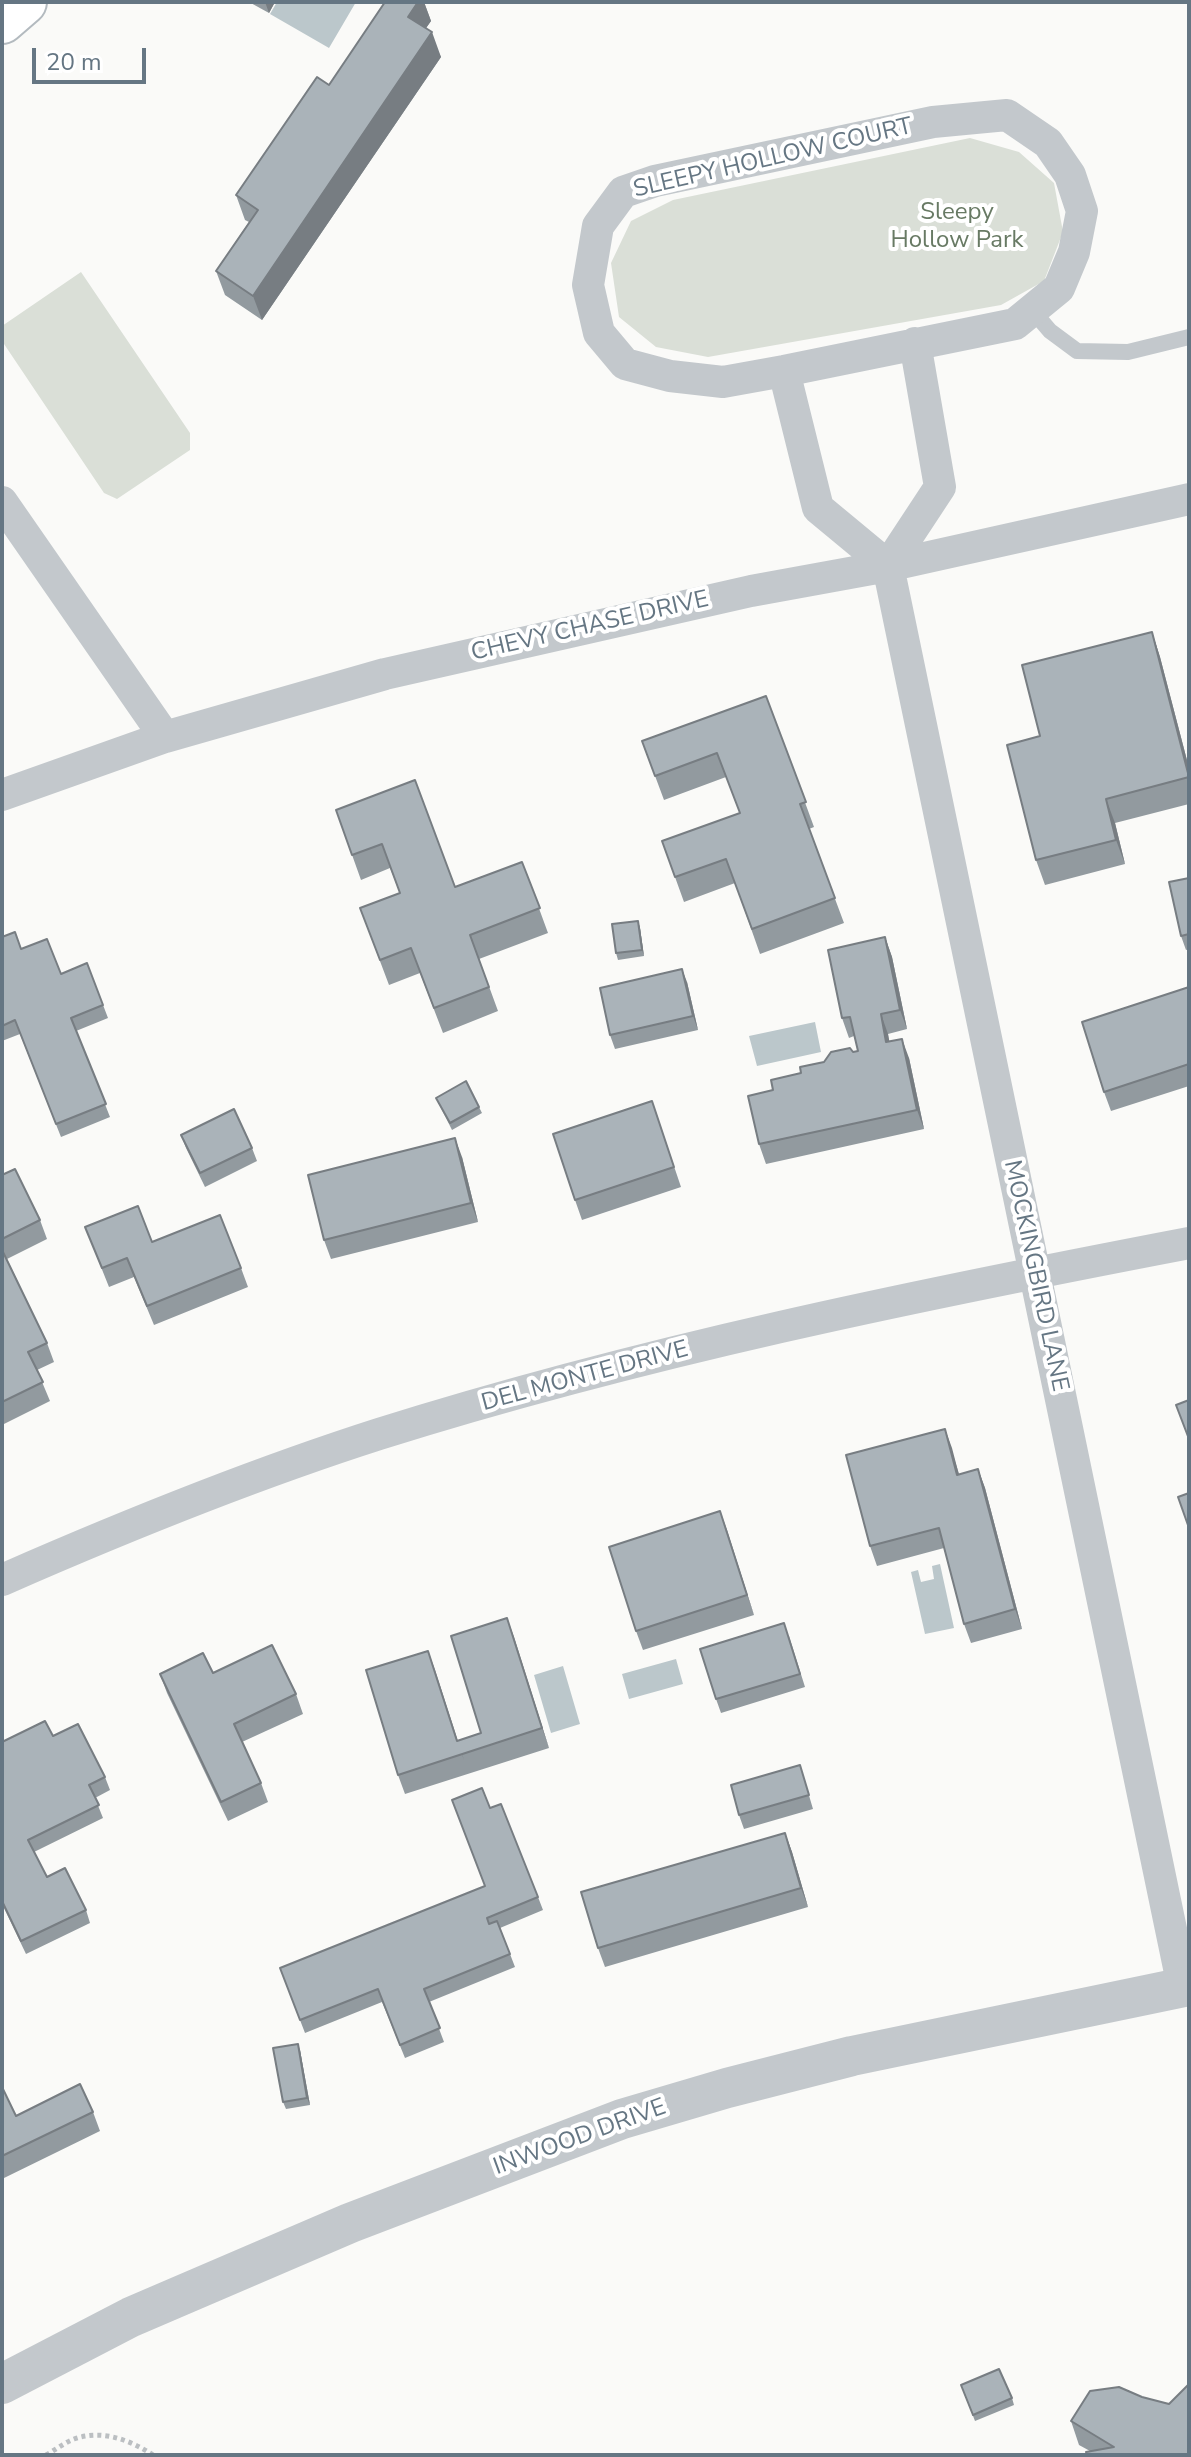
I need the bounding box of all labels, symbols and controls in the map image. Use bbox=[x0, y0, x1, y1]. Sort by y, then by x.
scale bar bbox=[36, 32, 150, 82]
text: 20 m bbox=[46, 46, 102, 78]
street label: SLEEPY HOLLOW COURT bbox=[631, 113, 915, 205]
park label: Sleepy Hollow Park bbox=[890, 199, 1024, 255]
street label: CHEVY CHASE DRIVE bbox=[469, 586, 711, 668]
street label: MOCKINGBIRD LANE bbox=[996, 1158, 1074, 1394]
street label: DEL MONTE DRIVE bbox=[478, 1336, 692, 1418]
street label: INWOOD DRIVE bbox=[490, 2093, 670, 2183]

